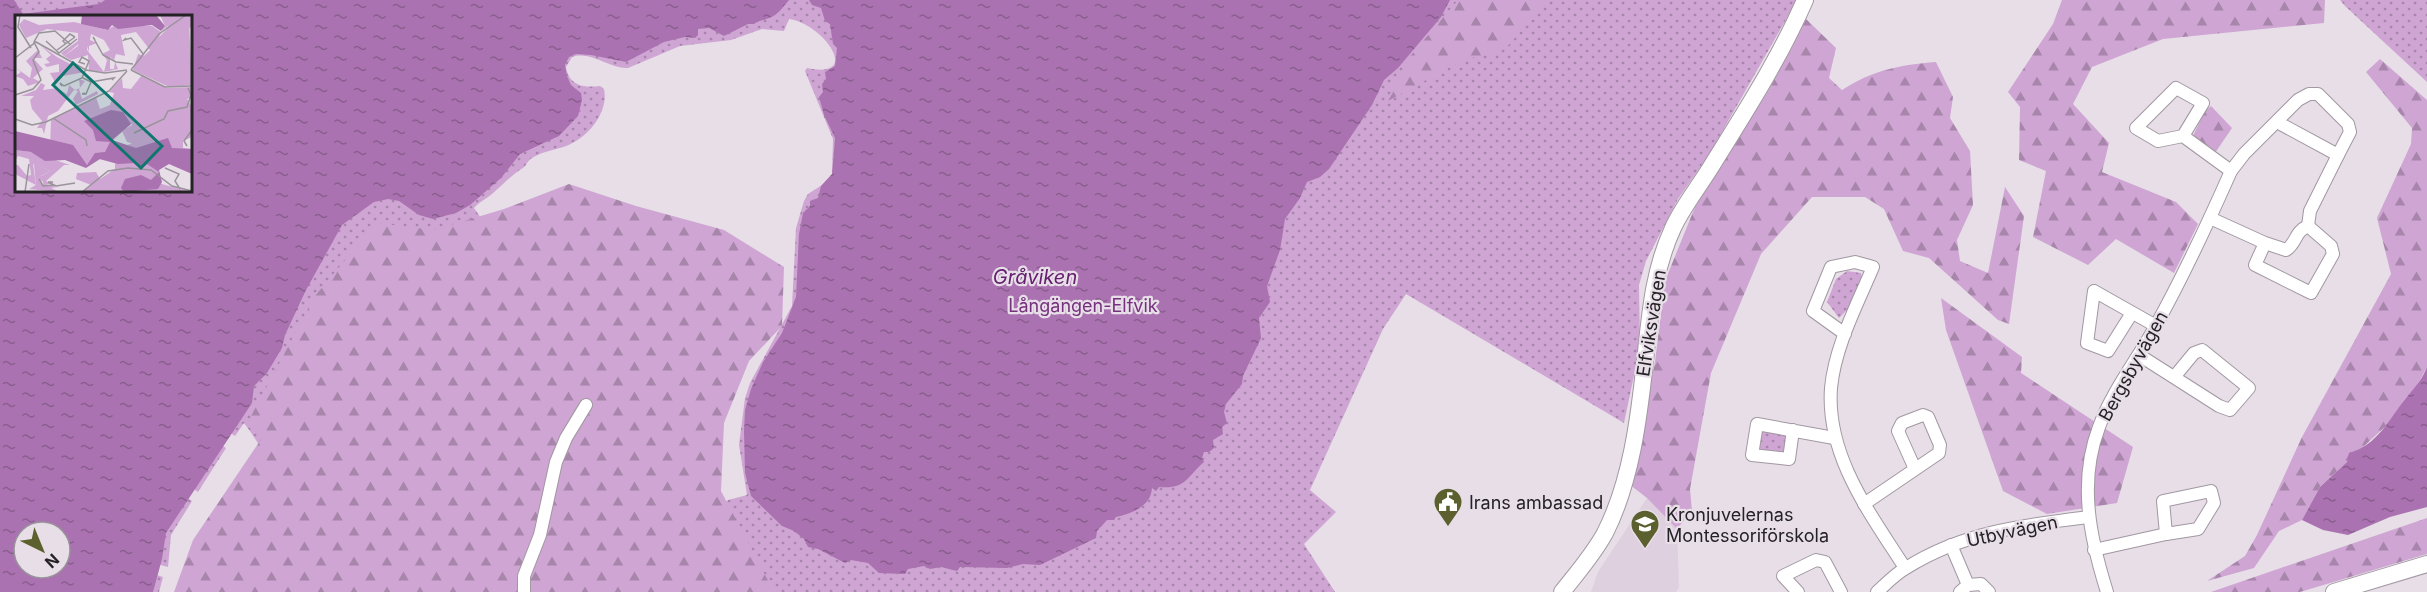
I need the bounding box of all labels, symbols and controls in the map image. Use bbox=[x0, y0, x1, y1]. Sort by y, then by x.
inset map bbox=[15, 15, 192, 192]
water label: Gråviken bbox=[993, 265, 1077, 289]
street label: Elfviksvägen bbox=[1632, 268, 1670, 378]
park label: Långängen-Elfvik bbox=[1008, 295, 1158, 316]
street label: Bergsbyvägen bbox=[2094, 307, 2172, 425]
public building icon: Irans ambassad bbox=[1432, 486, 1464, 528]
place label: Irans ambassad bbox=[1469, 492, 1603, 513]
place label: Kronjuvelernas Montessoriförskola bbox=[1666, 504, 1829, 546]
school or university icon: Kronjuvelernas Montessoriförskola bbox=[1629, 508, 1661, 550]
street label: Utbyvägen bbox=[1965, 511, 2059, 551]
north arrow bbox=[12, 520, 72, 580]
text: N bbox=[41, 549, 64, 572]

